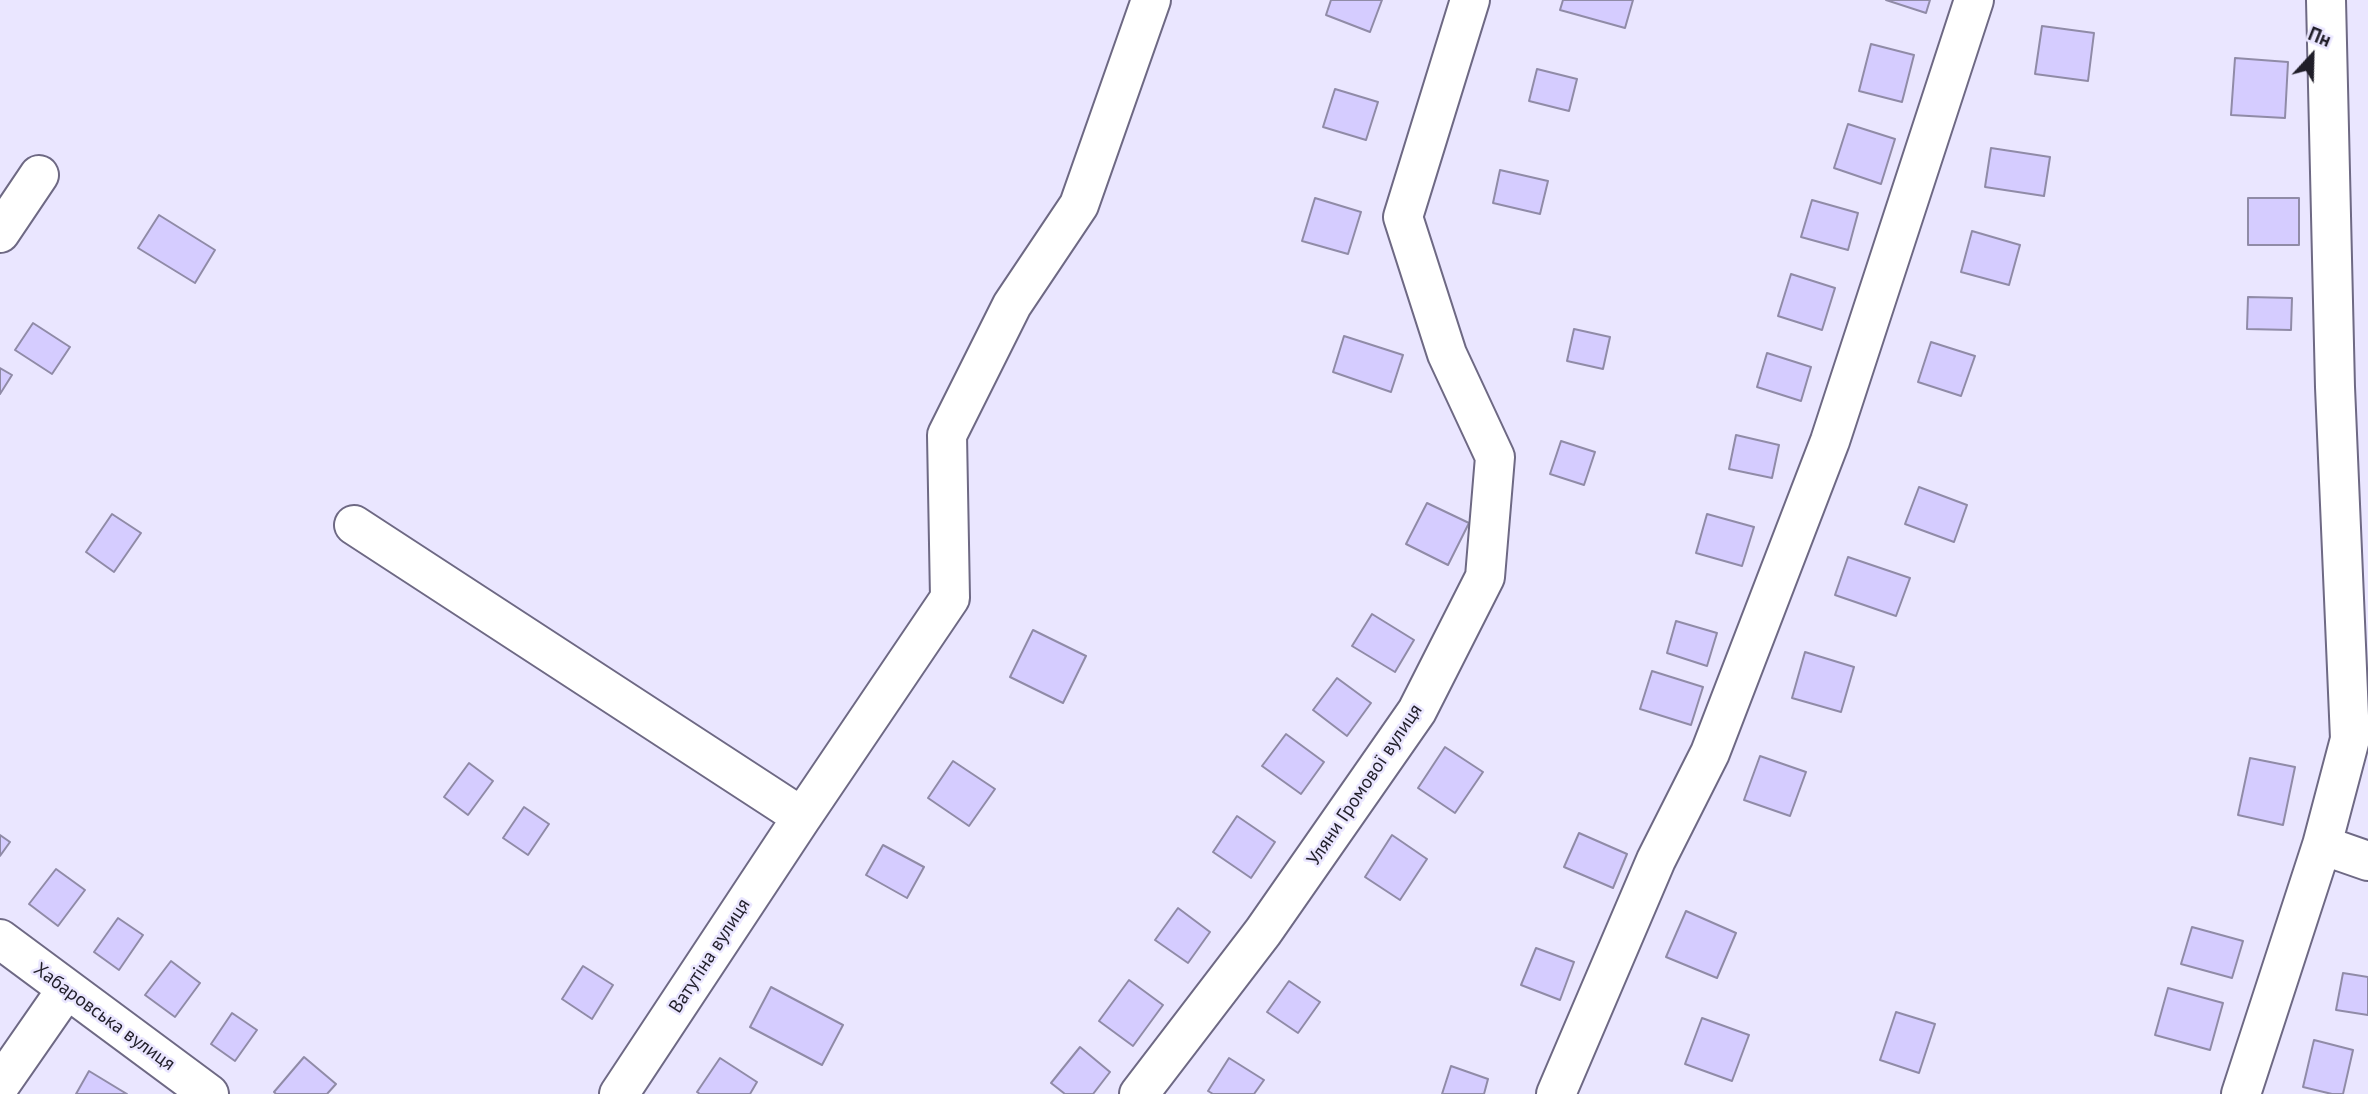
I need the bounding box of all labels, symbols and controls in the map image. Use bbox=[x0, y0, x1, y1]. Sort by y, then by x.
north arrow bbox=[2277, 21, 2347, 91]
text: Пн bbox=[2305, 21, 2335, 52]
street label: Уляни Громової вулиця bbox=[1302, 700, 1428, 870]
street label: Ватутіна вулиця bbox=[665, 895, 755, 1017]
street label: Хабаровська вулиця bbox=[29, 958, 179, 1076]

